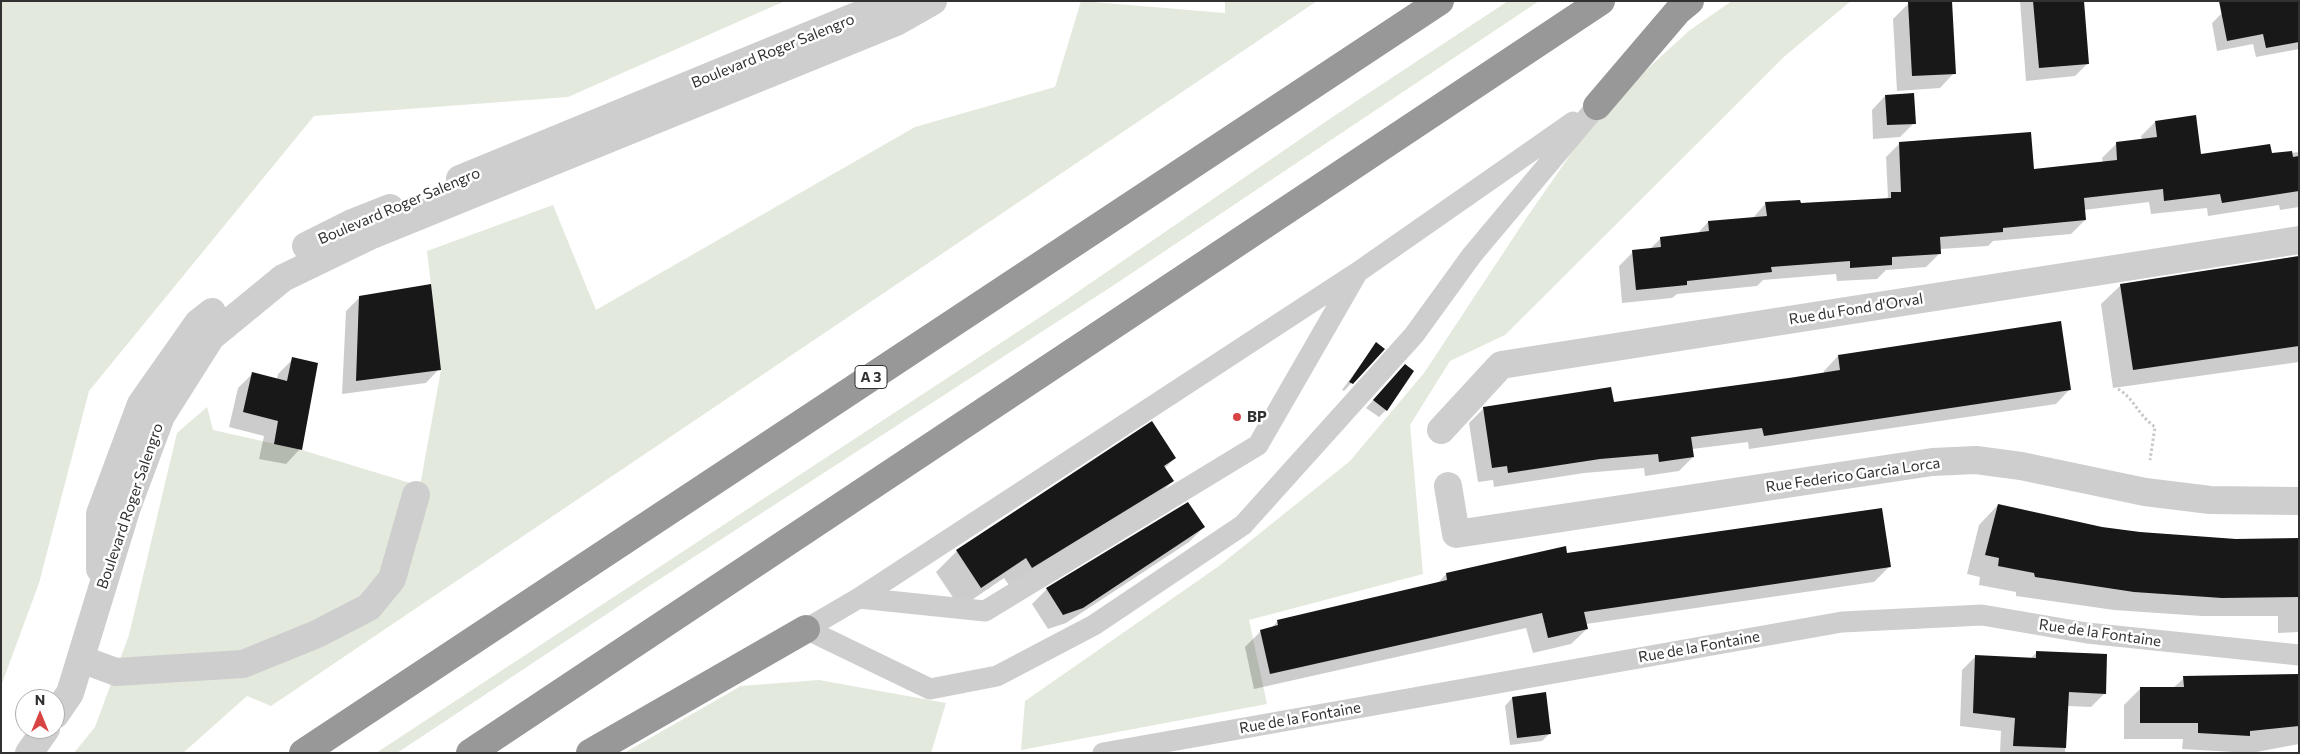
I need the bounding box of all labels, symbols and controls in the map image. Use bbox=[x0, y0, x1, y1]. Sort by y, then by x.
street label: Boulevard Roger Salengro bbox=[689, 10, 857, 92]
street label: Boulevard Roger Salengro bbox=[315, 164, 483, 248]
street label: Rue du Fond d'Orval bbox=[1788, 290, 1924, 328]
road number: A 3 bbox=[855, 366, 887, 388]
place label: BP bbox=[1247, 408, 1267, 426]
marker: BP bbox=[1231, 411, 1243, 423]
street label: Boulevard Roger Salengro bbox=[93, 421, 167, 591]
street label: Rue Federico Garcia Lorca bbox=[1765, 454, 1941, 496]
street label: Rue de la Fontaine bbox=[2038, 616, 2162, 650]
street label: Rue de la Fontaine bbox=[1637, 627, 1761, 667]
north arrow bbox=[15, 689, 65, 739]
text: N bbox=[35, 691, 45, 708]
street label: Rue de la Fontaine bbox=[1238, 698, 1362, 738]

